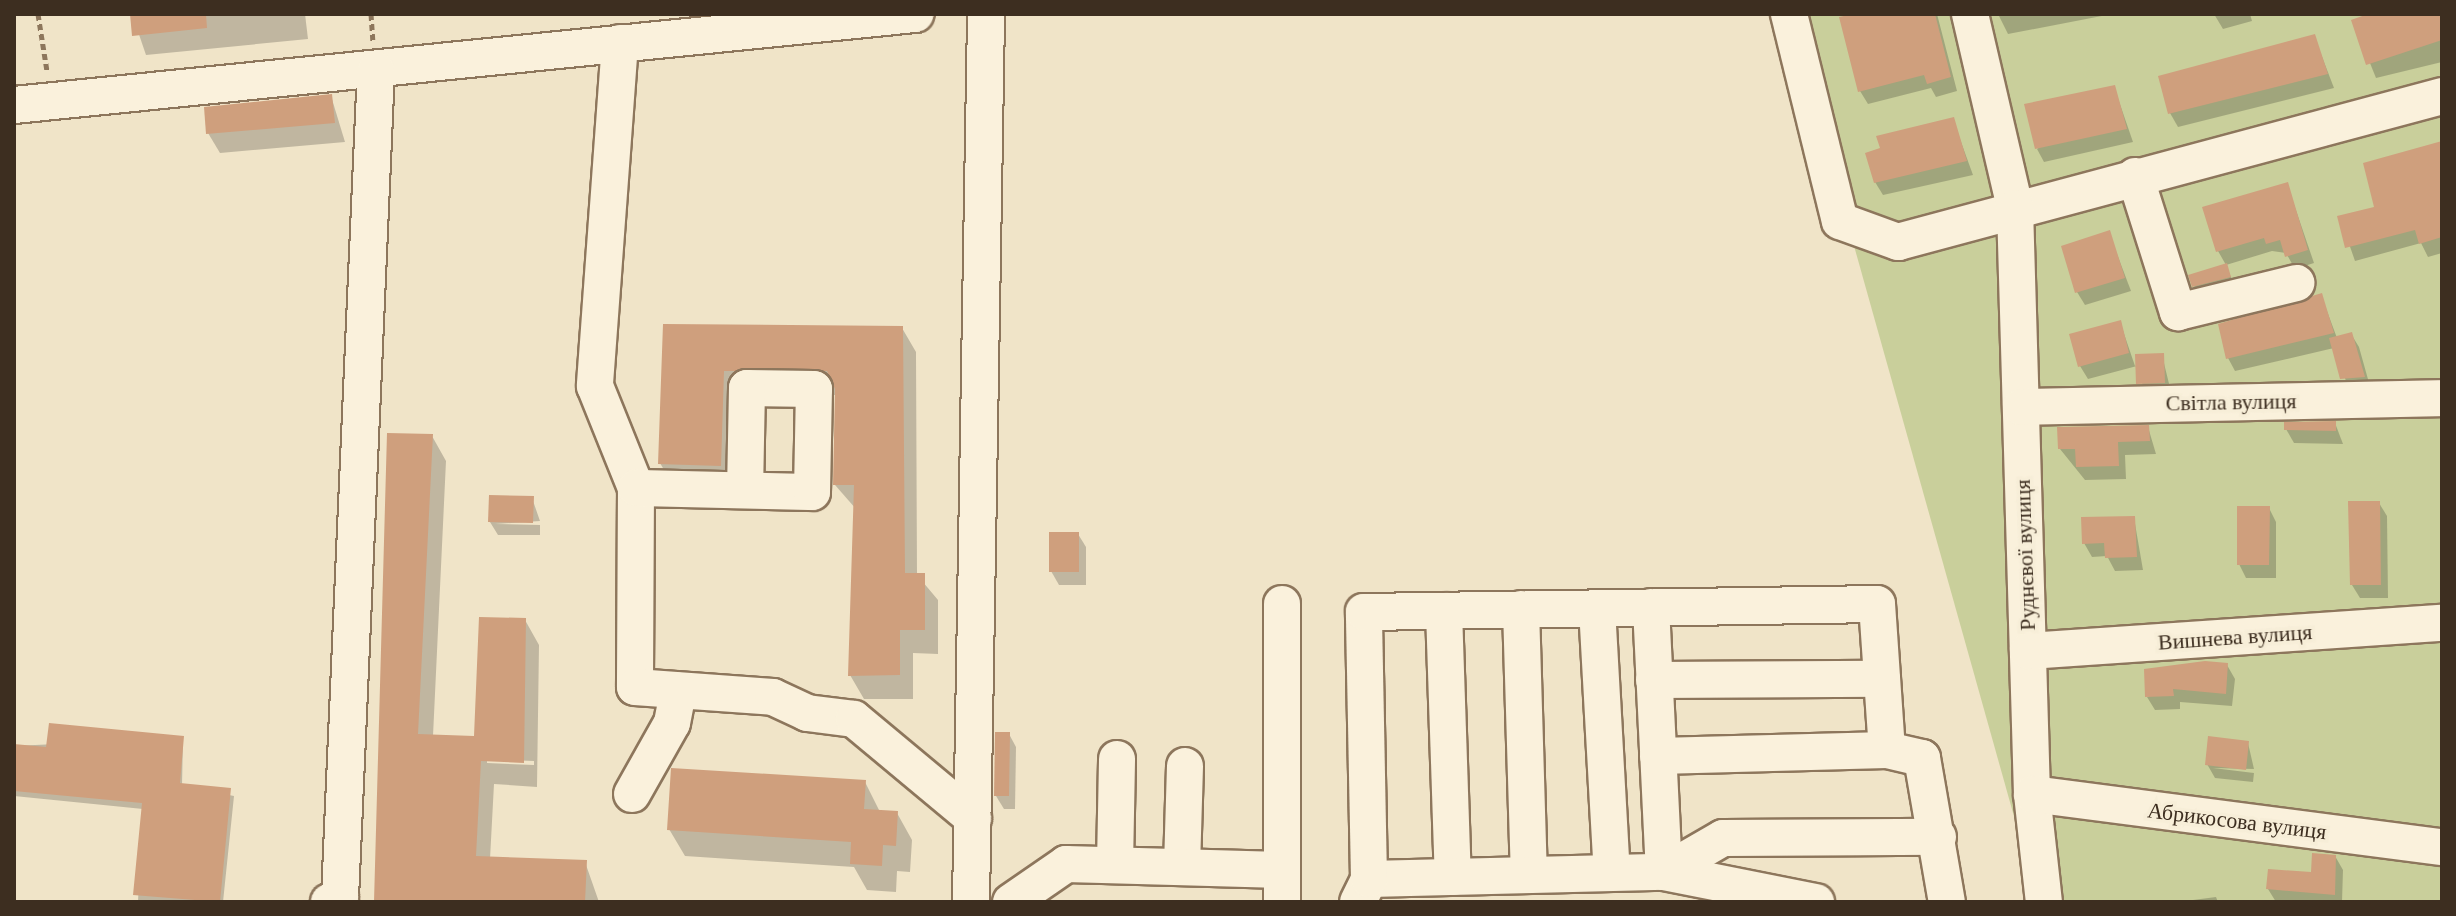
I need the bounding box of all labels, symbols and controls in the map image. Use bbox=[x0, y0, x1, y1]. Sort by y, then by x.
street label: Світла вулиця bbox=[2165, 388, 2297, 416]
street label: Руднєвої вулиця bbox=[2009, 479, 2041, 631]
street label: Вишнева вулиця bbox=[2157, 618, 2313, 656]
street label: Абрикосова вулиця bbox=[2146, 797, 2328, 845]

